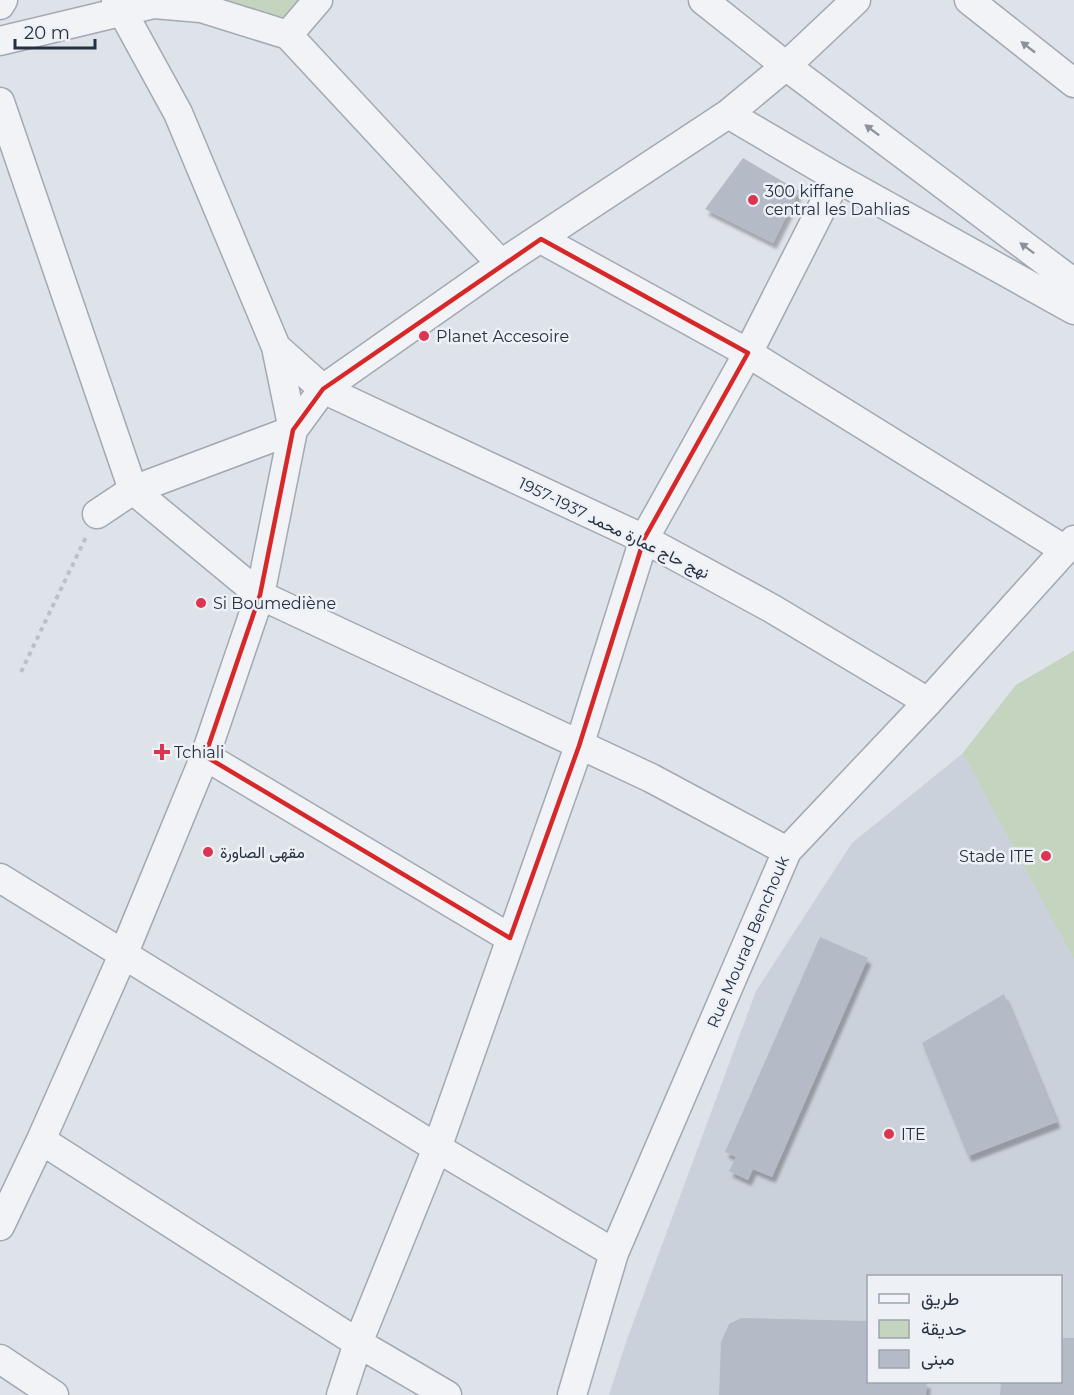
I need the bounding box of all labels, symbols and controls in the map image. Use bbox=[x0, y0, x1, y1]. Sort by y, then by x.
scale bar bbox=[15, 12, 94, 50]
text: 20 m bbox=[24, 22, 70, 44]
one-way arrow bbox=[1020, 41, 1036, 54]
one-way arrow bbox=[864, 124, 880, 136]
place label: 300 kiffane central les Dahlias bbox=[765, 182, 910, 219]
marker: 300 kiffane central les Dahlias bbox=[746, 193, 760, 207]
one-way arrow bbox=[1020, 242, 1035, 254]
place label: Planet Accesoire bbox=[436, 327, 569, 346]
marker: Planet Accesoire bbox=[417, 329, 431, 343]
street label: نهج حاج عمارة محمد 1937-1957 bbox=[515, 473, 713, 584]
place label: Si Boumediène bbox=[213, 594, 336, 613]
marker: Si Boumediène bbox=[194, 596, 208, 610]
place label: Tchiali bbox=[174, 743, 224, 762]
marker: Tchiali bbox=[155, 745, 169, 759]
place label: مقهى الصاورة bbox=[220, 843, 305, 863]
marker: مقهى الصاورة bbox=[201, 845, 215, 859]
place label: Stade ITE bbox=[959, 847, 1034, 866]
marker: Stade ITE bbox=[1039, 849, 1053, 863]
street label: Rue Mourad Benchouk bbox=[703, 853, 793, 1031]
place label: ITE bbox=[901, 1125, 926, 1144]
marker: ITE bbox=[882, 1127, 896, 1141]
legend bbox=[867, 1275, 1062, 1383]
text: طريق bbox=[921, 1288, 959, 1310]
text: حديقة bbox=[921, 1318, 967, 1340]
text: مبنى bbox=[921, 1348, 955, 1370]

